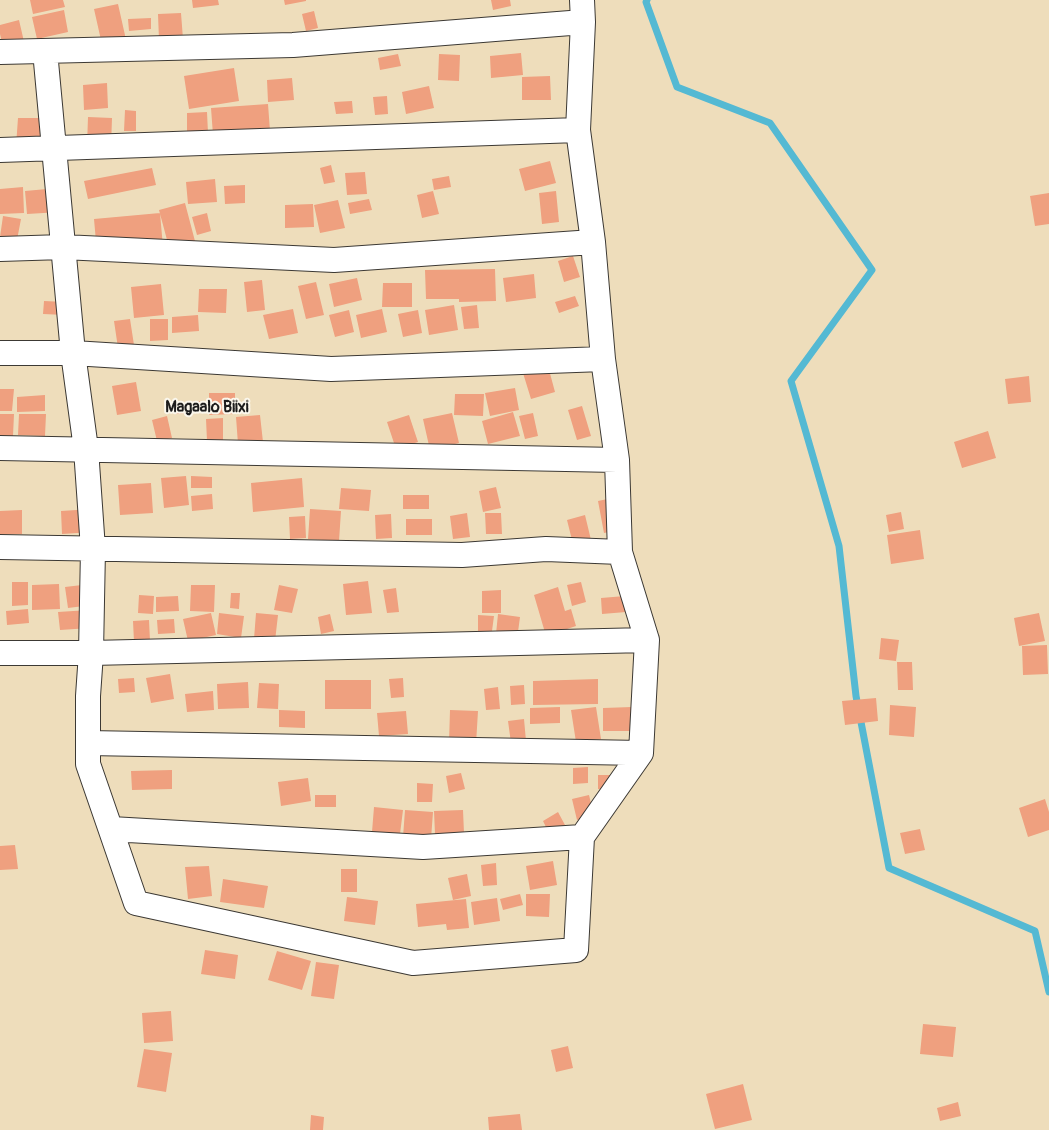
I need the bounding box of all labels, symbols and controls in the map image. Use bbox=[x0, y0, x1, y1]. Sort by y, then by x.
district label: Magaalo Biixi bbox=[165, 398, 249, 418]

